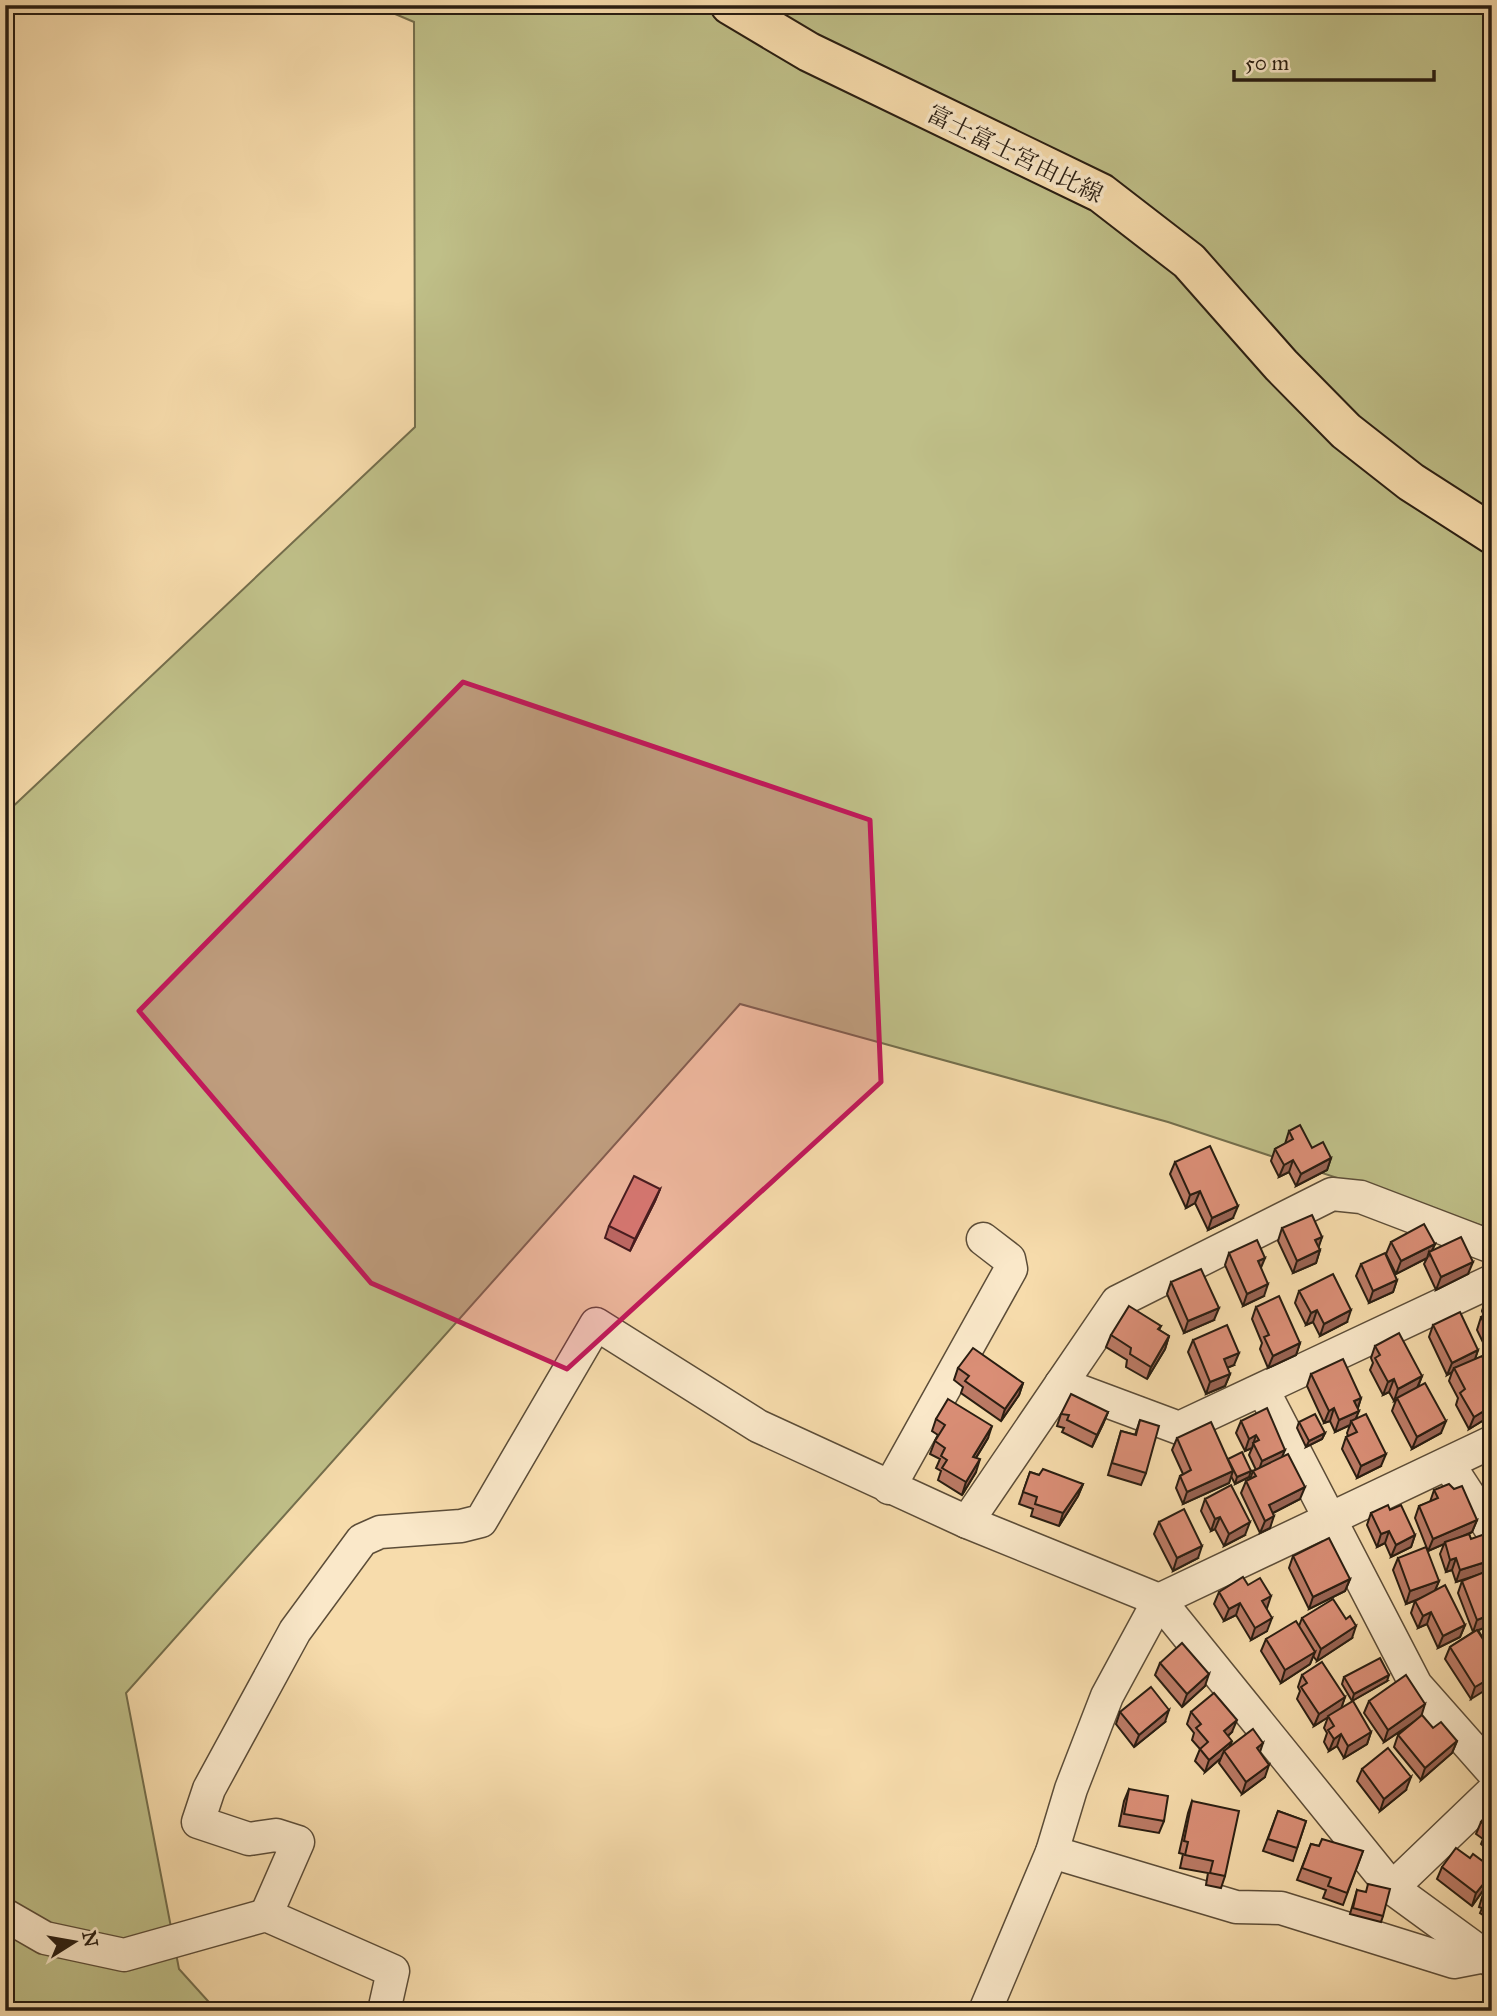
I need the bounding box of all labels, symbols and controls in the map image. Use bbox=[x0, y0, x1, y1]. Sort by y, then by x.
scale bar bbox=[1234, 38, 1434, 82]
text: 50 m bbox=[1245, 50, 1290, 76]
street label: 富士富士宮由比線 bbox=[922, 98, 1108, 210]
north arrow bbox=[38, 1908, 108, 1978]
text: N bbox=[77, 1929, 103, 1949]

